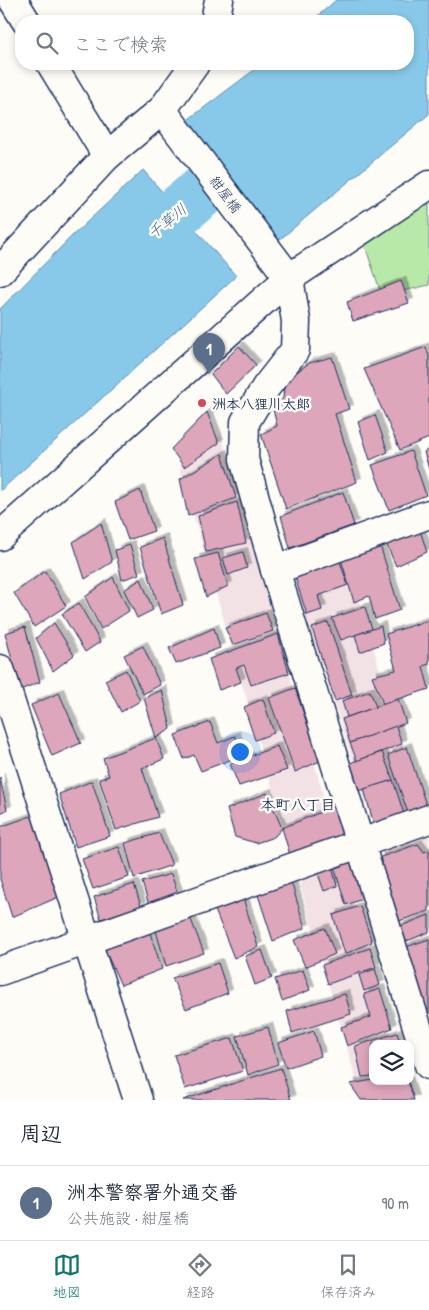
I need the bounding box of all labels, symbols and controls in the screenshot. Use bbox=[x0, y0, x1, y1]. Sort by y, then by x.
search box bbox=[15, 15, 414, 70]
icon: search bbox=[33, 29, 61, 57]
text: ここで検索 bbox=[73, 31, 168, 57]
street label: 紺屋橋 bbox=[206, 172, 246, 216]
water label: 千草川 bbox=[143, 199, 191, 243]
pin: 1 bbox=[193, 333, 225, 374]
place label: 洲本八狸川太郎 bbox=[212, 394, 310, 413]
marker: 洲本八狸川太郎 bbox=[196, 397, 208, 409]
your location bbox=[227, 739, 253, 765]
district label: 本町八丁目 bbox=[260, 794, 336, 815]
map controls bbox=[369, 1040, 414, 1085]
button: layers bbox=[369, 1040, 414, 1085]
text: 周辺 bbox=[20, 1119, 62, 1148]
text: 洲本警察署外通交番 bbox=[67, 1179, 238, 1205]
text: 1 bbox=[33, 1192, 39, 1214]
text: 90 m bbox=[381, 1192, 409, 1214]
text: 公共施設 · 紺屋橋 bbox=[67, 1207, 190, 1229]
tab: 地図 bbox=[53, 1251, 81, 1301]
tab: 経路 bbox=[186, 1251, 214, 1301]
tab: 保存済み bbox=[320, 1251, 376, 1301]

